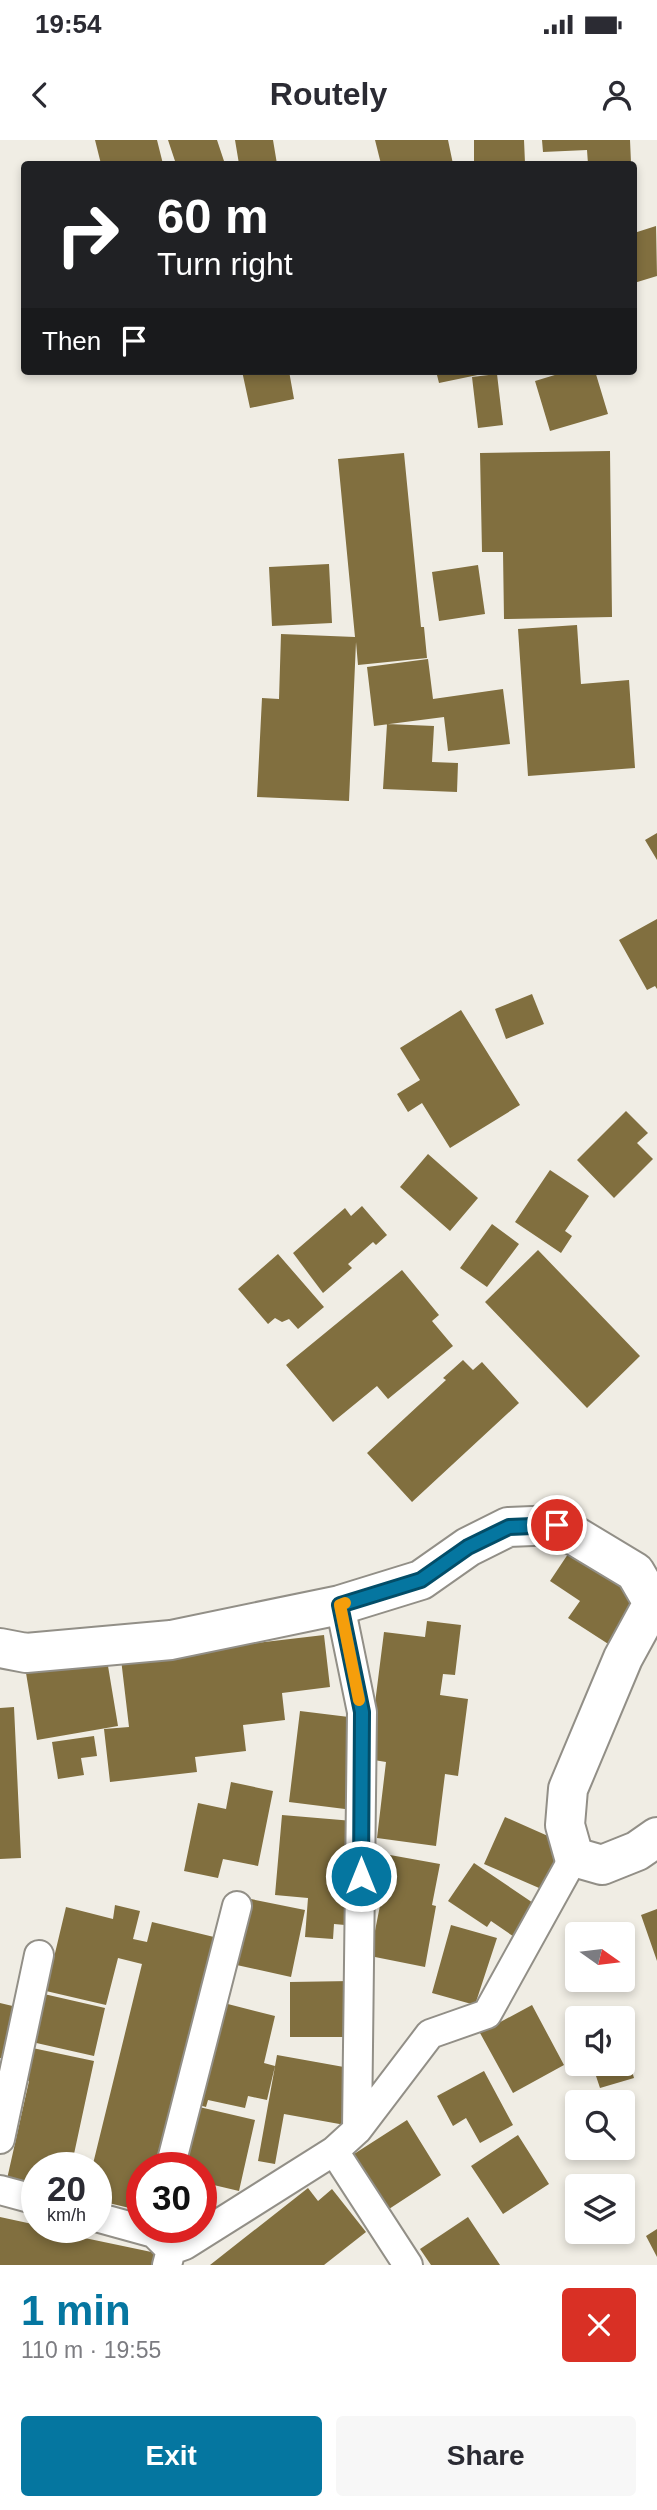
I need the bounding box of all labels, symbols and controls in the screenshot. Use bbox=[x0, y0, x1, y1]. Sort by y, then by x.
text: 19:54 bbox=[35, 9, 102, 39]
icon: back bbox=[21, 76, 59, 114]
text: Routely bbox=[270, 76, 387, 112]
icon: person bbox=[598, 76, 636, 114]
icon: right bbox=[42, 189, 133, 280]
text: 60 m bbox=[157, 189, 269, 243]
text: Turn right bbox=[157, 246, 293, 282]
icon: arrive bbox=[115, 322, 153, 360]
text: Then bbox=[42, 326, 101, 356]
pin bbox=[527, 1495, 587, 1555]
icon: arrive bbox=[538, 1506, 576, 1544]
position arrow bbox=[324, 1839, 398, 1913]
north arrow bbox=[565, 1922, 635, 1992]
map controls bbox=[565, 1922, 635, 2244]
button: sound bbox=[565, 2006, 635, 2076]
button: search bbox=[565, 2090, 635, 2160]
speed limit sign: 30 bbox=[126, 2152, 217, 2243]
text: 20 bbox=[47, 2169, 86, 2208]
button: layers bbox=[565, 2174, 635, 2244]
text: km/h bbox=[47, 2205, 86, 2225]
text: 1 min bbox=[21, 2287, 131, 2334]
button: close bbox=[562, 2288, 636, 2362]
text: 110 m · 19:55 bbox=[21, 2337, 161, 2363]
button: Exit bbox=[21, 2416, 322, 2496]
button: Share bbox=[336, 2416, 636, 2496]

